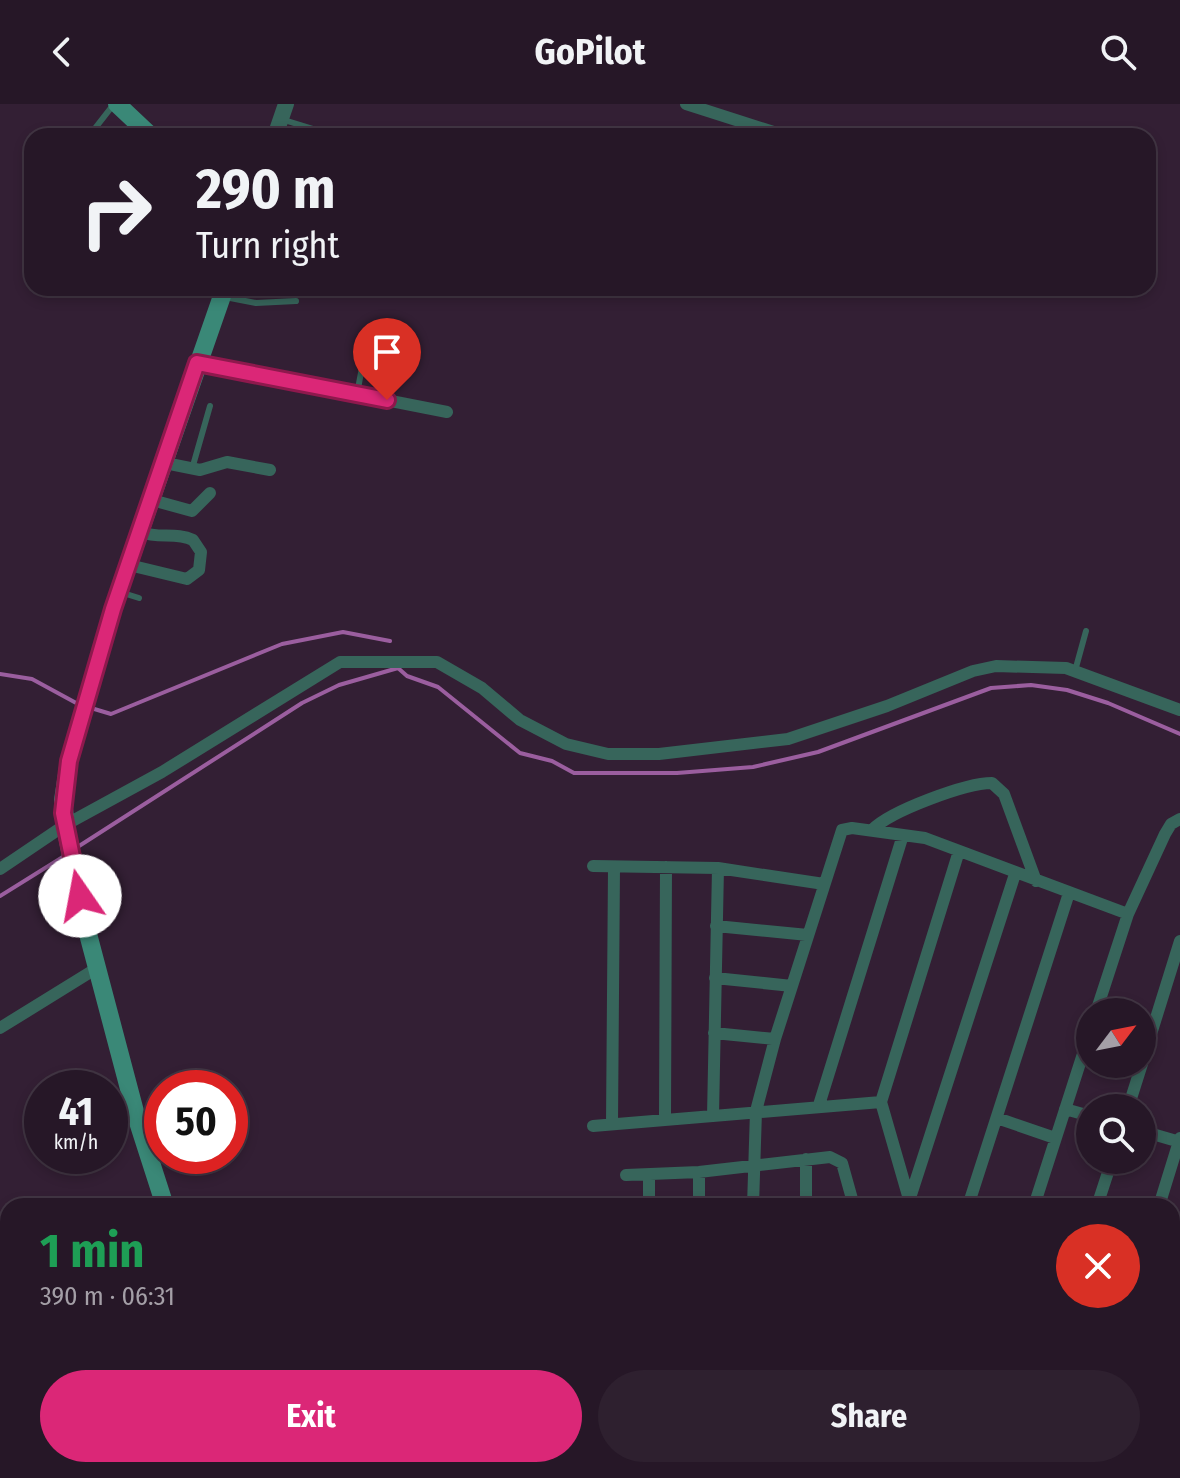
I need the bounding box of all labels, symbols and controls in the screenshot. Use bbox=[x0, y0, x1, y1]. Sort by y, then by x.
icon: back bbox=[40, 30, 84, 74]
text: GoPilot bbox=[535, 30, 645, 74]
icon: search bbox=[1096, 30, 1140, 74]
text: 290 m bbox=[196, 156, 336, 223]
icon: right bbox=[64, 160, 168, 264]
text: Turn right bbox=[196, 224, 339, 268]
pin bbox=[353, 318, 421, 400]
icon: arrive bbox=[365, 330, 409, 374]
position arrow bbox=[38, 854, 122, 938]
north arrow bbox=[1076, 998, 1156, 1078]
map controls bbox=[1076, 998, 1156, 1174]
speed limit sign: 50 bbox=[144, 1070, 248, 1174]
text: 41 bbox=[59, 1088, 93, 1136]
button: search bbox=[1076, 1094, 1156, 1174]
text: km/h bbox=[54, 1130, 98, 1154]
text: 1 min bbox=[40, 1222, 145, 1280]
button: close bbox=[1056, 1224, 1140, 1308]
text: 390 m · 06:31 bbox=[40, 1281, 175, 1312]
button: Exit bbox=[40, 1370, 582, 1462]
button: Share bbox=[598, 1370, 1140, 1462]

